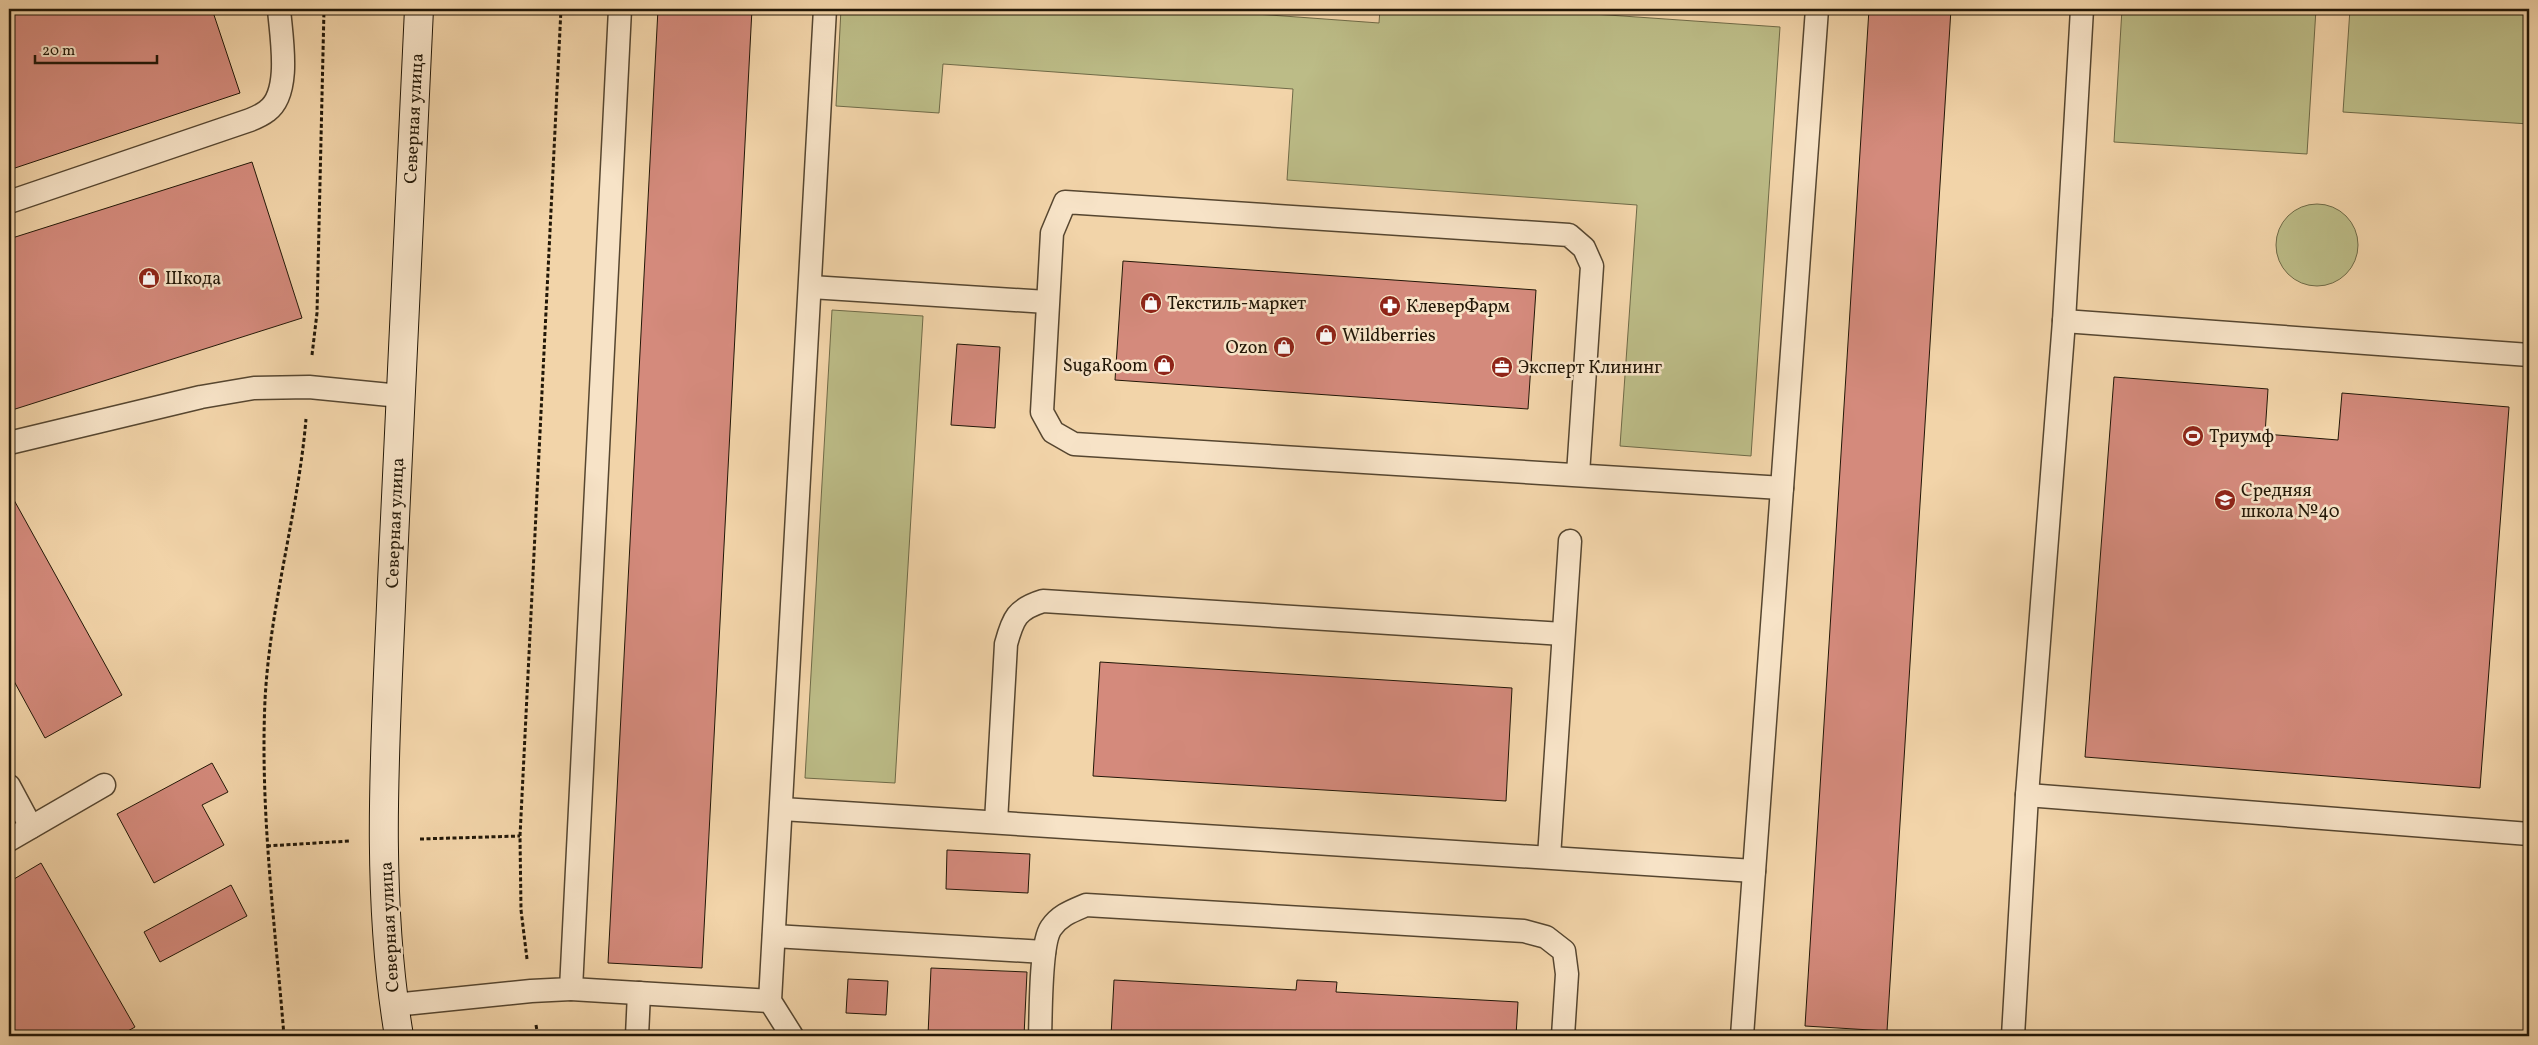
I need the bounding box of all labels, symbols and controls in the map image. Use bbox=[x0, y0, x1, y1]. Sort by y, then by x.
scale bar bbox=[35, 32, 158, 64]
text: 20 m bbox=[42, 41, 75, 62]
street label: Северная улица bbox=[399, 52, 431, 184]
shop icon: Шкода bbox=[137, 266, 161, 290]
place label: Шкода bbox=[165, 267, 221, 292]
shop icon: Текстиль-маркет bbox=[1139, 291, 1163, 315]
place label: Текстиль-маркет bbox=[1167, 292, 1306, 317]
pharmacy icon: КлеверФарм bbox=[1378, 294, 1402, 318]
place label: КлеверФарм bbox=[1406, 295, 1510, 320]
shop icon: Wildberries bbox=[1314, 323, 1338, 347]
place label: Wildberries bbox=[1342, 324, 1436, 349]
shop icon: Ozon bbox=[1272, 335, 1296, 359]
place label: Ozon bbox=[1226, 336, 1268, 361]
shop icon: SugaRoom bbox=[1152, 353, 1176, 377]
place label: SugaRoom bbox=[1063, 354, 1148, 379]
office icon: Эксперт Клининг bbox=[1490, 355, 1514, 379]
place label: Эксперт Клининг bbox=[1518, 356, 1662, 381]
sports icon: Триумф bbox=[2181, 424, 2205, 448]
place label: Триумф bbox=[2209, 425, 2274, 450]
street label: Северная улица bbox=[381, 457, 411, 589]
place label: Средняя школа №40 bbox=[2241, 479, 2340, 525]
school or university icon: Средняя школа №40 bbox=[2213, 488, 2237, 512]
street label: Северная улица bbox=[375, 861, 406, 993]

